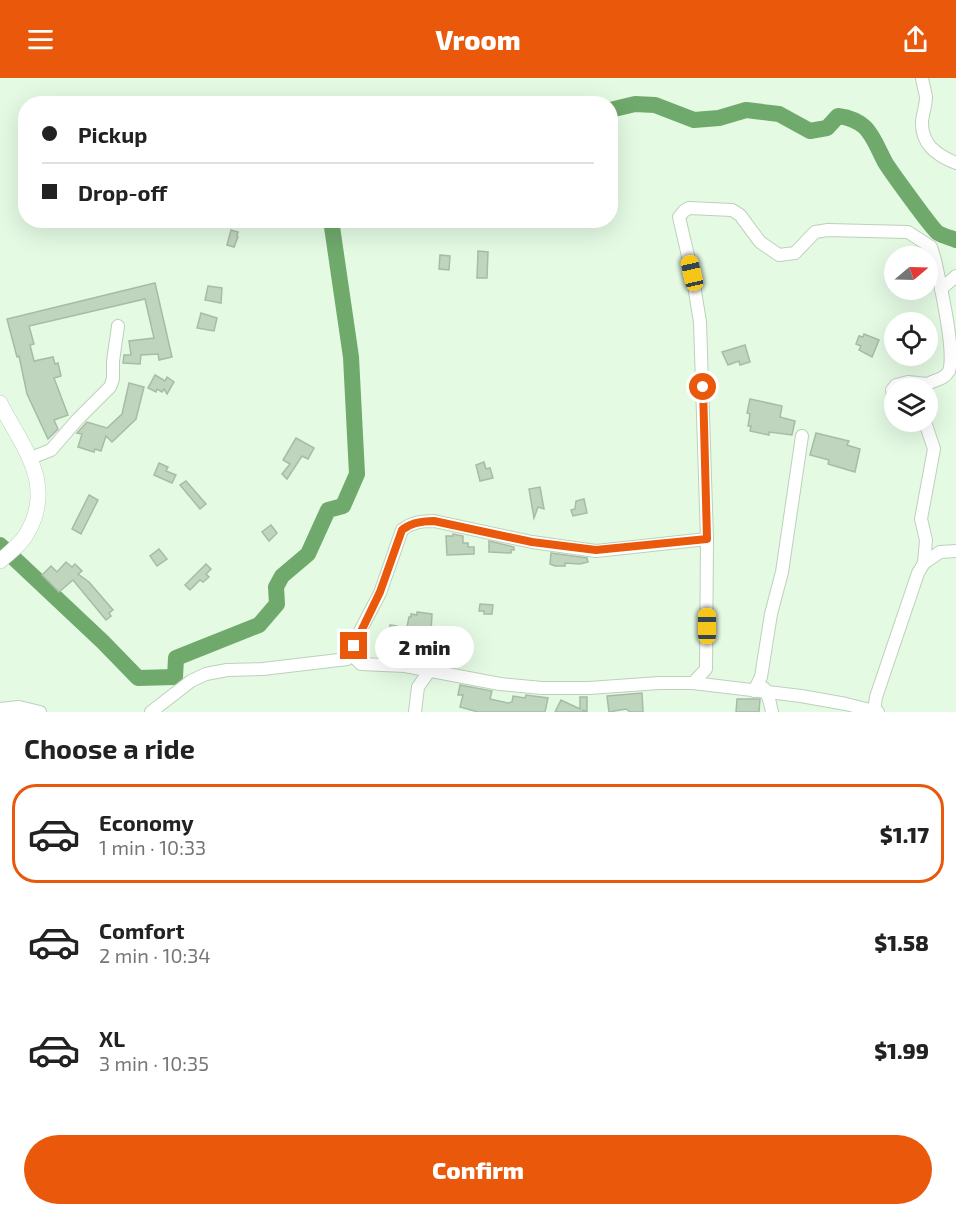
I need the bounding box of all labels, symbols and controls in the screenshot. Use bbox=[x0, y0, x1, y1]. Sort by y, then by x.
icon: menu bbox=[24, 23, 57, 56]
text: Vroom bbox=[435, 23, 521, 55]
icon: share bbox=[899, 23, 932, 56]
text: Pickup bbox=[78, 121, 147, 147]
text: Drop-off bbox=[78, 179, 167, 205]
north arrow bbox=[884, 246, 938, 300]
map controls bbox=[884, 246, 938, 432]
car bbox=[679, 253, 705, 293]
button: locate bbox=[884, 312, 938, 366]
route start bbox=[689, 373, 716, 400]
button: layers bbox=[884, 378, 938, 432]
car bbox=[698, 608, 716, 644]
callout: 2 min bbox=[375, 625, 474, 667]
route end bbox=[340, 632, 367, 659]
text: 2 min bbox=[399, 635, 450, 659]
text: Choose a ride bbox=[24, 732, 195, 764]
icon: car bbox=[27, 807, 81, 861]
text: Economy bbox=[99, 809, 194, 835]
text: $1.17 bbox=[880, 821, 929, 847]
text: 1 min · 10:33 bbox=[99, 835, 206, 859]
icon: car bbox=[27, 915, 81, 969]
text: Comfort bbox=[99, 917, 184, 943]
text: $1.58 bbox=[874, 929, 929, 955]
text: 2 min · 10:34 bbox=[99, 943, 211, 967]
icon: car bbox=[27, 1023, 81, 1077]
text: XL bbox=[99, 1025, 125, 1051]
text: $1.99 bbox=[874, 1037, 929, 1063]
text: 3 min · 10:35 bbox=[99, 1051, 209, 1075]
button: Confirm bbox=[24, 1135, 932, 1204]

